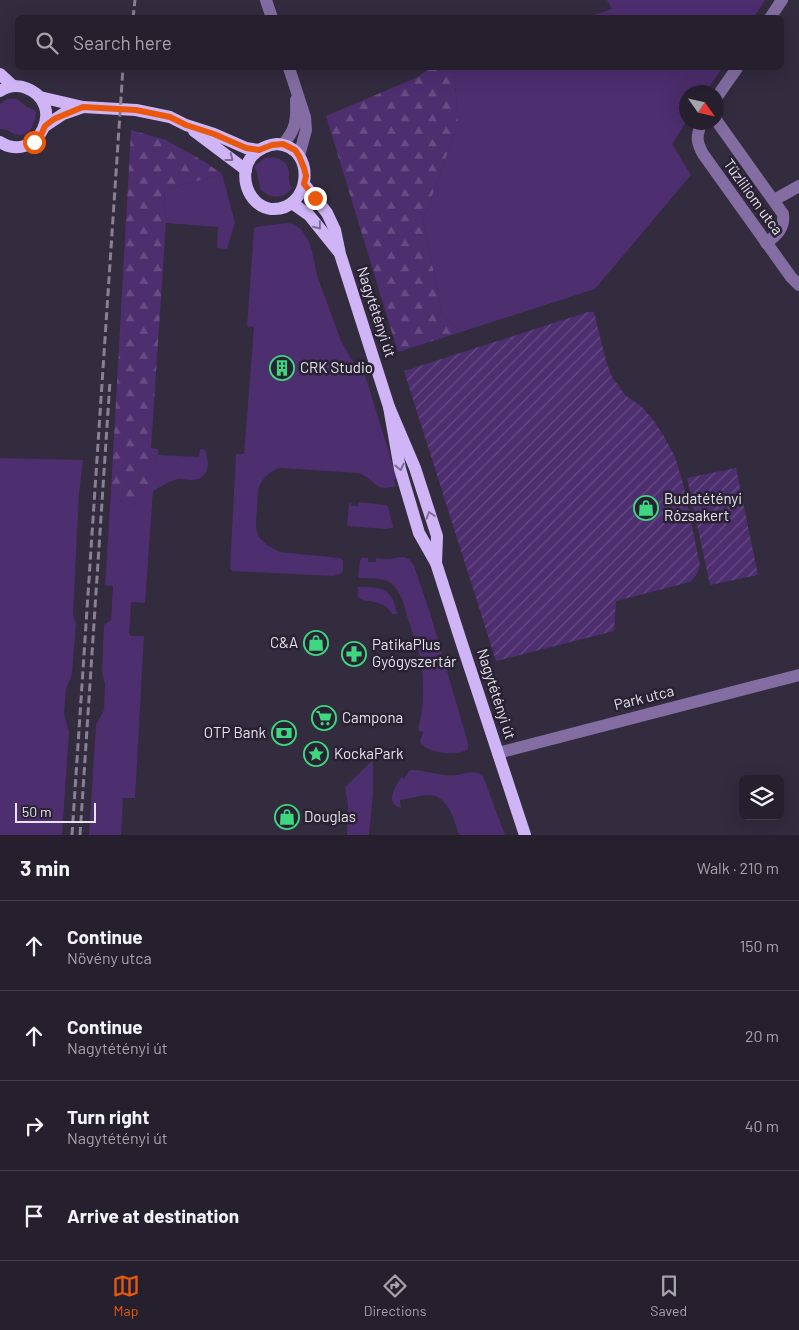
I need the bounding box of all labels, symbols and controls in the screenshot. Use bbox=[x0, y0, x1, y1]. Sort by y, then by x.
search box bbox=[15, 15, 784, 70]
icon: search bbox=[33, 29, 61, 57]
text: Search here bbox=[73, 31, 172, 54]
north arrow bbox=[679, 85, 724, 130]
route start bbox=[23, 131, 46, 154]
one-way arrow bbox=[224, 152, 234, 161]
street label: Tűzliliom utca bbox=[720, 155, 787, 238]
route end bbox=[304, 187, 327, 210]
one-way arrow bbox=[313, 220, 321, 229]
street label: Nagytétényi út bbox=[354, 264, 400, 359]
building icon: CRK Studio bbox=[269, 355, 295, 381]
place label: CRK Studio bbox=[300, 358, 373, 376]
one-way arrow bbox=[394, 463, 405, 471]
place label: Budatétényi Rózsakert bbox=[664, 489, 742, 524]
shop icon: Budatétényi Rózsakert bbox=[633, 495, 659, 521]
one-way arrow bbox=[425, 512, 435, 520]
shop icon: C&A bbox=[303, 630, 329, 656]
place label: C&A bbox=[270, 633, 298, 651]
place label: PatikaPlus Gyógyszertár bbox=[372, 635, 457, 670]
pharmacy icon: PatikaPlus Gyógyszertár bbox=[341, 641, 367, 667]
street label: Nagytétényi út bbox=[474, 646, 520, 741]
street label: Park utca bbox=[612, 681, 676, 713]
supermarket icon: Campona bbox=[311, 705, 337, 731]
place label: Campona bbox=[342, 708, 403, 726]
bank icon: OTP Bank bbox=[271, 720, 297, 746]
place label: OTP Bank bbox=[204, 723, 266, 741]
place icon: KockaPark bbox=[303, 741, 329, 767]
place label: KockaPark bbox=[334, 744, 404, 762]
map controls bbox=[739, 775, 784, 820]
button: layers bbox=[739, 775, 784, 820]
scale bar bbox=[15, 800, 96, 823]
text: 50 m bbox=[22, 803, 51, 820]
shop icon: Douglas bbox=[274, 804, 300, 830]
place label: Douglas bbox=[304, 807, 356, 825]
text: 3 min bbox=[20, 855, 70, 880]
text: Walk · 210 m bbox=[697, 858, 779, 877]
text: Continue bbox=[67, 925, 143, 948]
icon: ahead bbox=[20, 932, 48, 960]
text: 150 m bbox=[740, 936, 779, 955]
text: Növény utca bbox=[67, 948, 152, 967]
text: Continue bbox=[67, 1015, 143, 1038]
icon: ahead bbox=[20, 1022, 48, 1050]
text: 20 m bbox=[745, 1026, 779, 1045]
text: Nagytétényi út bbox=[67, 1038, 168, 1057]
text: Turn right bbox=[67, 1105, 149, 1128]
icon: right bbox=[20, 1112, 48, 1140]
text: 40 m bbox=[745, 1116, 779, 1135]
text: Nagytétényi út bbox=[67, 1128, 168, 1147]
icon: arrive bbox=[20, 1202, 48, 1230]
text: Arrive at destination bbox=[67, 1204, 239, 1227]
tab: Map bbox=[112, 1272, 140, 1319]
tab: Directions bbox=[364, 1272, 426, 1319]
tab: Saved bbox=[650, 1272, 687, 1319]

